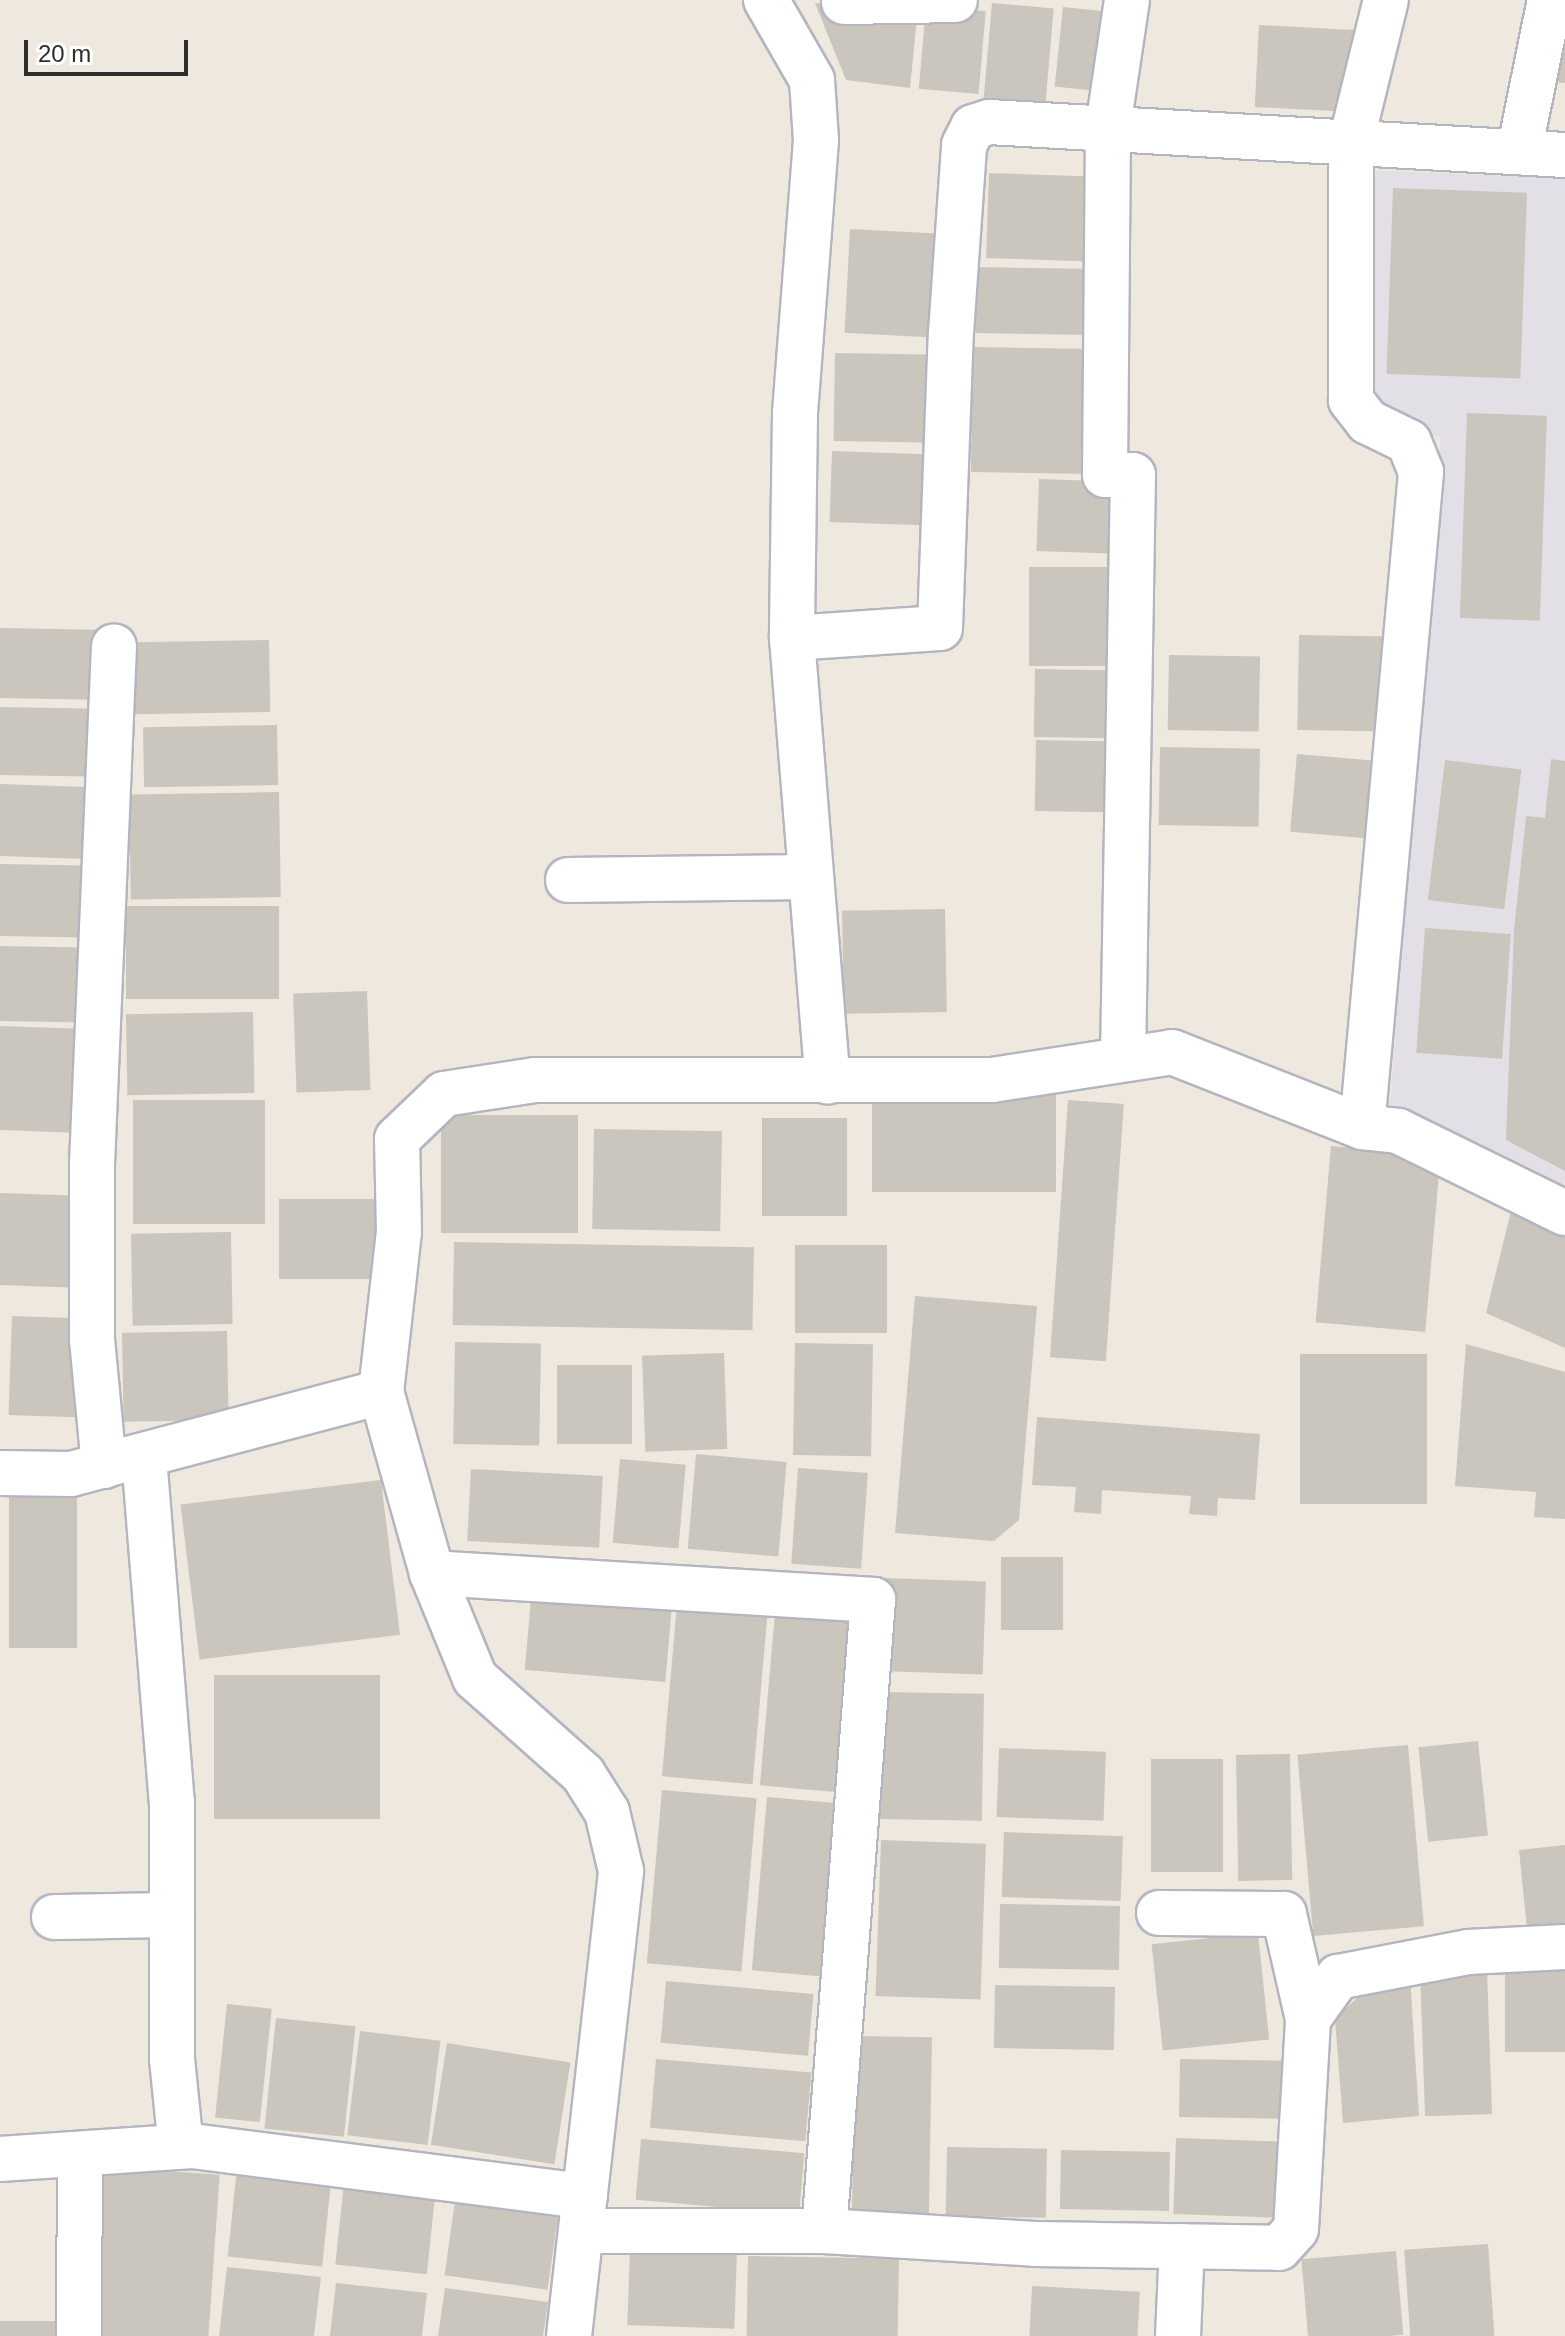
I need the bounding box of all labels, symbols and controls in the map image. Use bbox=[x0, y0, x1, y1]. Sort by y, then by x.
scale bar bbox=[28, 24, 192, 74]
text: 20 m bbox=[38, 40, 91, 67]

